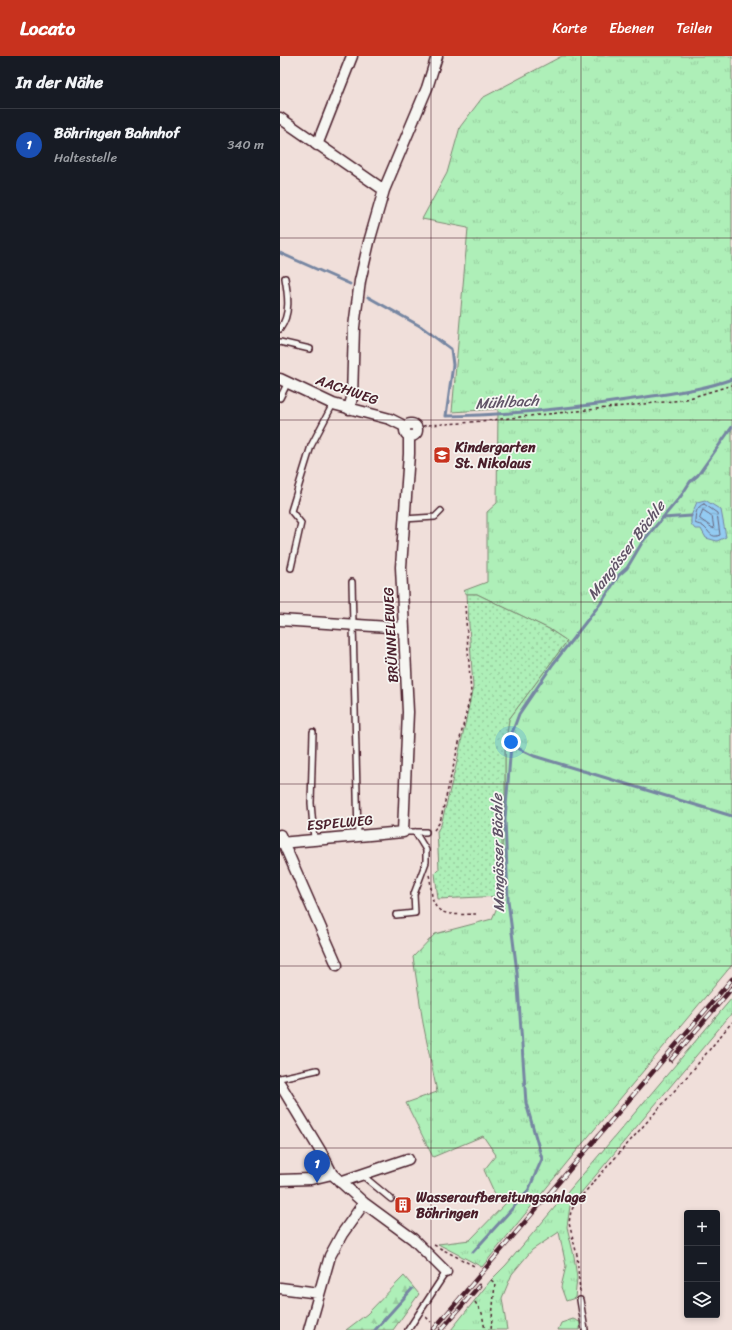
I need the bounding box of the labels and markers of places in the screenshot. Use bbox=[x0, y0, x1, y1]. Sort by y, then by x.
place label: Kindergarten St. Nikolaus bbox=[454, 435, 536, 476]
school or university icon: Kindergarten St. Nikolaus bbox=[432, 445, 452, 465]
pin: 1 bbox=[304, 1150, 330, 1183]
place label: Wasseraufbereitungsanlage Böhringen bbox=[416, 1185, 587, 1226]
building icon: Wasseraufbereitungsanlage Böhringen bbox=[393, 1195, 413, 1215]

